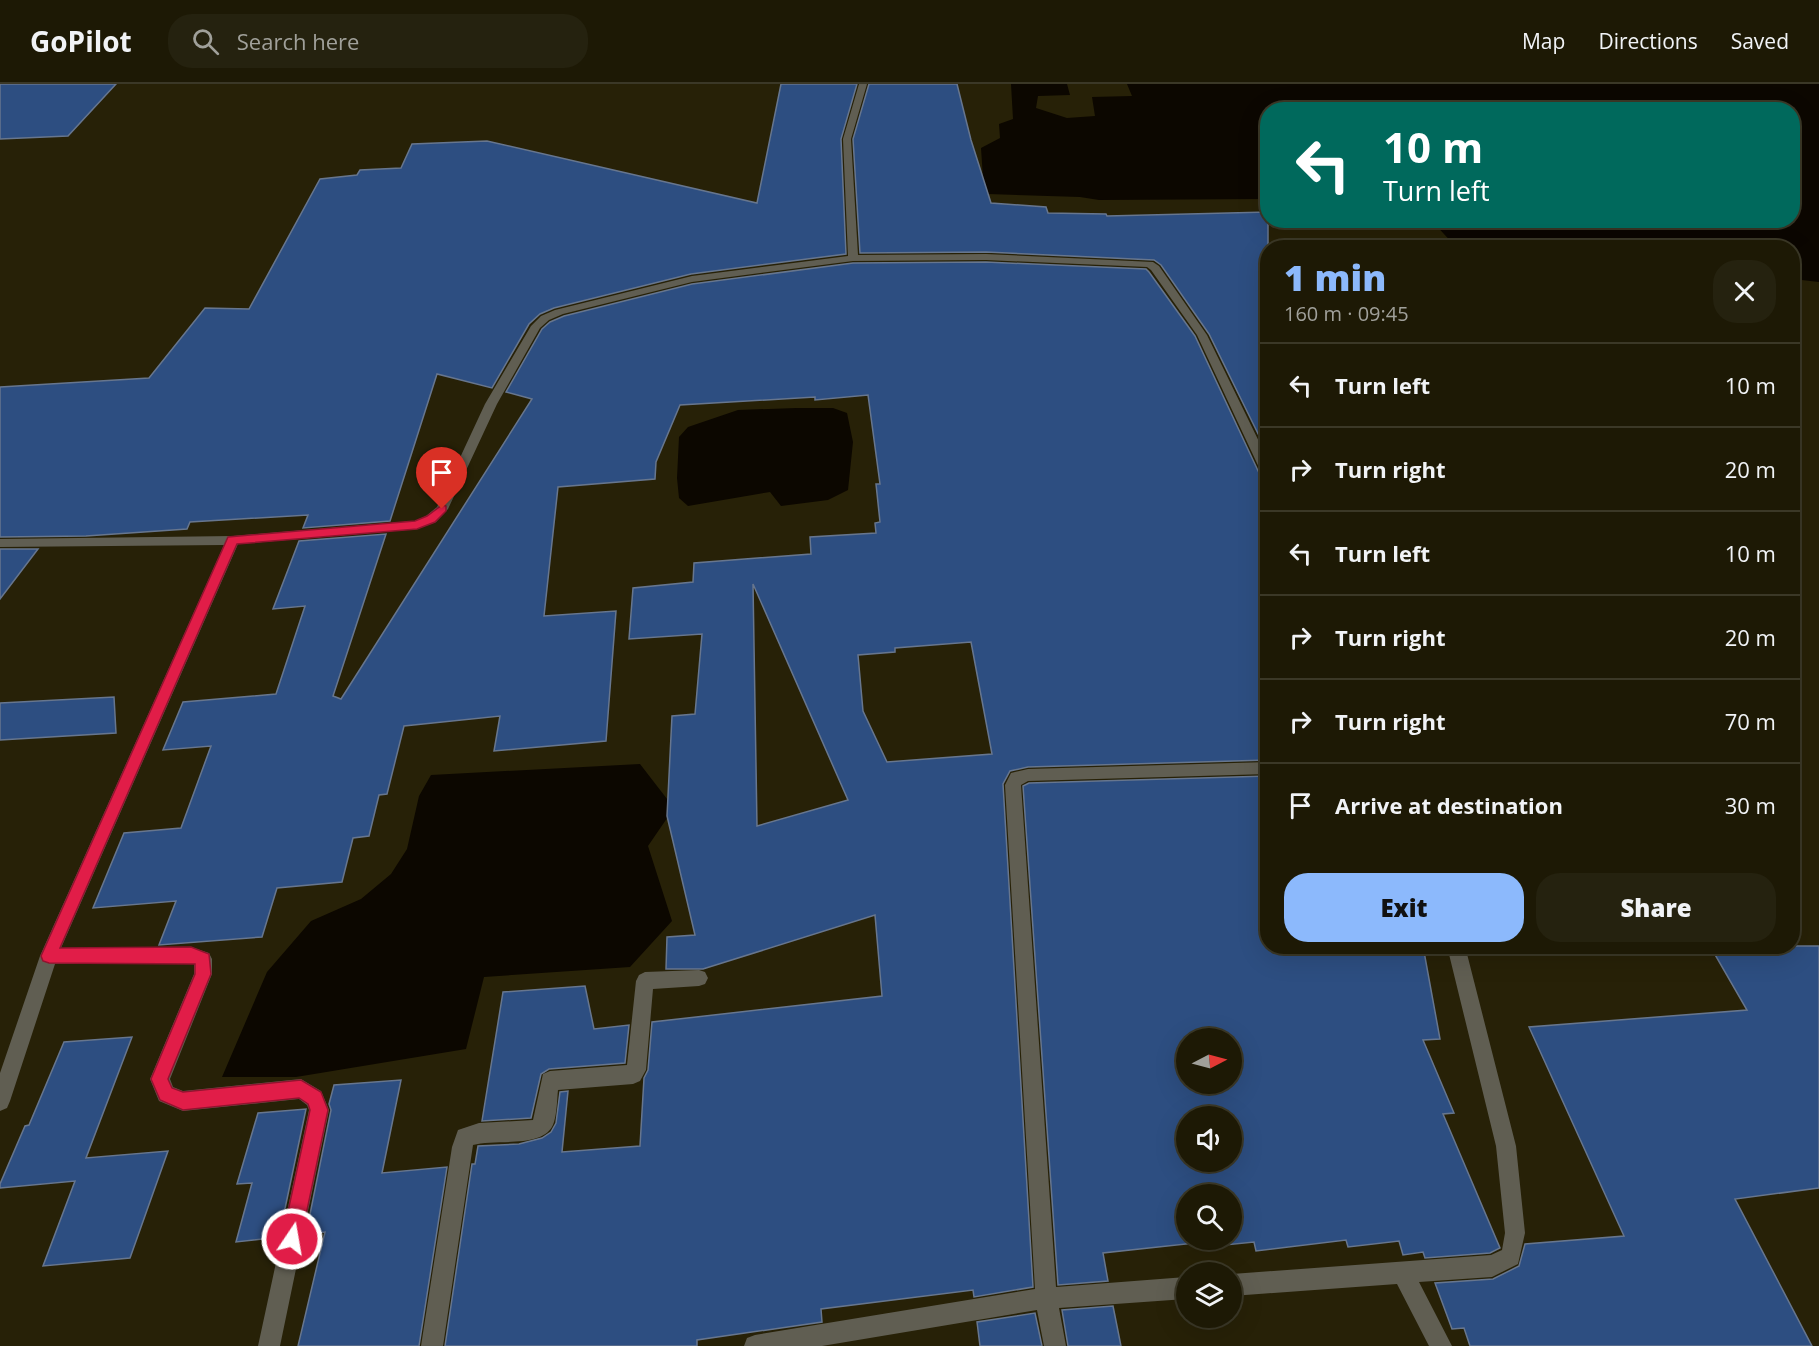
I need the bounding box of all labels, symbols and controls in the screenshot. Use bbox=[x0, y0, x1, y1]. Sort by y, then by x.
search box bbox=[168, 14, 588, 68]
text: GoPilot bbox=[30, 22, 132, 60]
icon: search bbox=[189, 25, 222, 58]
text: Search here bbox=[237, 26, 359, 56]
text: Map bbox=[1522, 27, 1565, 55]
text: Directions bbox=[1598, 27, 1698, 55]
text: Saved bbox=[1731, 27, 1789, 55]
text: 10 m bbox=[1383, 118, 1483, 175]
icon: left bbox=[1284, 126, 1362, 204]
text: Turn left bbox=[1383, 172, 1490, 209]
text: 1 min bbox=[1284, 253, 1386, 302]
button: close bbox=[1713, 260, 1776, 323]
text: 160 m · 09:45 bbox=[1284, 300, 1409, 327]
icon: left bbox=[1284, 369, 1317, 402]
text: Turn left bbox=[1335, 370, 1430, 400]
text: 10 m bbox=[1725, 370, 1776, 400]
pin bbox=[416, 447, 467, 509]
icon: right bbox=[1284, 453, 1317, 486]
text: Turn right bbox=[1335, 454, 1446, 484]
text: 20 m bbox=[1725, 454, 1776, 484]
icon: arrive bbox=[425, 456, 458, 489]
icon: left bbox=[1284, 537, 1317, 570]
text: Turn left bbox=[1335, 538, 1430, 568]
text: 10 m bbox=[1725, 538, 1776, 568]
icon: right bbox=[1284, 621, 1317, 654]
text: Turn right bbox=[1335, 622, 1446, 652]
text: 20 m bbox=[1725, 622, 1776, 652]
icon: right bbox=[1284, 705, 1317, 738]
text: Turn right bbox=[1335, 706, 1446, 736]
text: 70 m bbox=[1725, 706, 1776, 736]
icon: arrive bbox=[1284, 789, 1317, 822]
text: Arrive at destination bbox=[1335, 790, 1563, 820]
text: 30 m bbox=[1725, 790, 1776, 820]
button: Exit bbox=[1284, 873, 1524, 942]
button: Share bbox=[1536, 873, 1776, 942]
north arrow bbox=[1176, 1028, 1242, 1094]
map controls bbox=[1176, 1028, 1242, 1328]
button: sound bbox=[1176, 1106, 1242, 1172]
button: search bbox=[1176, 1184, 1242, 1250]
position arrow bbox=[260, 1207, 324, 1271]
button: layers bbox=[1176, 1262, 1242, 1328]

